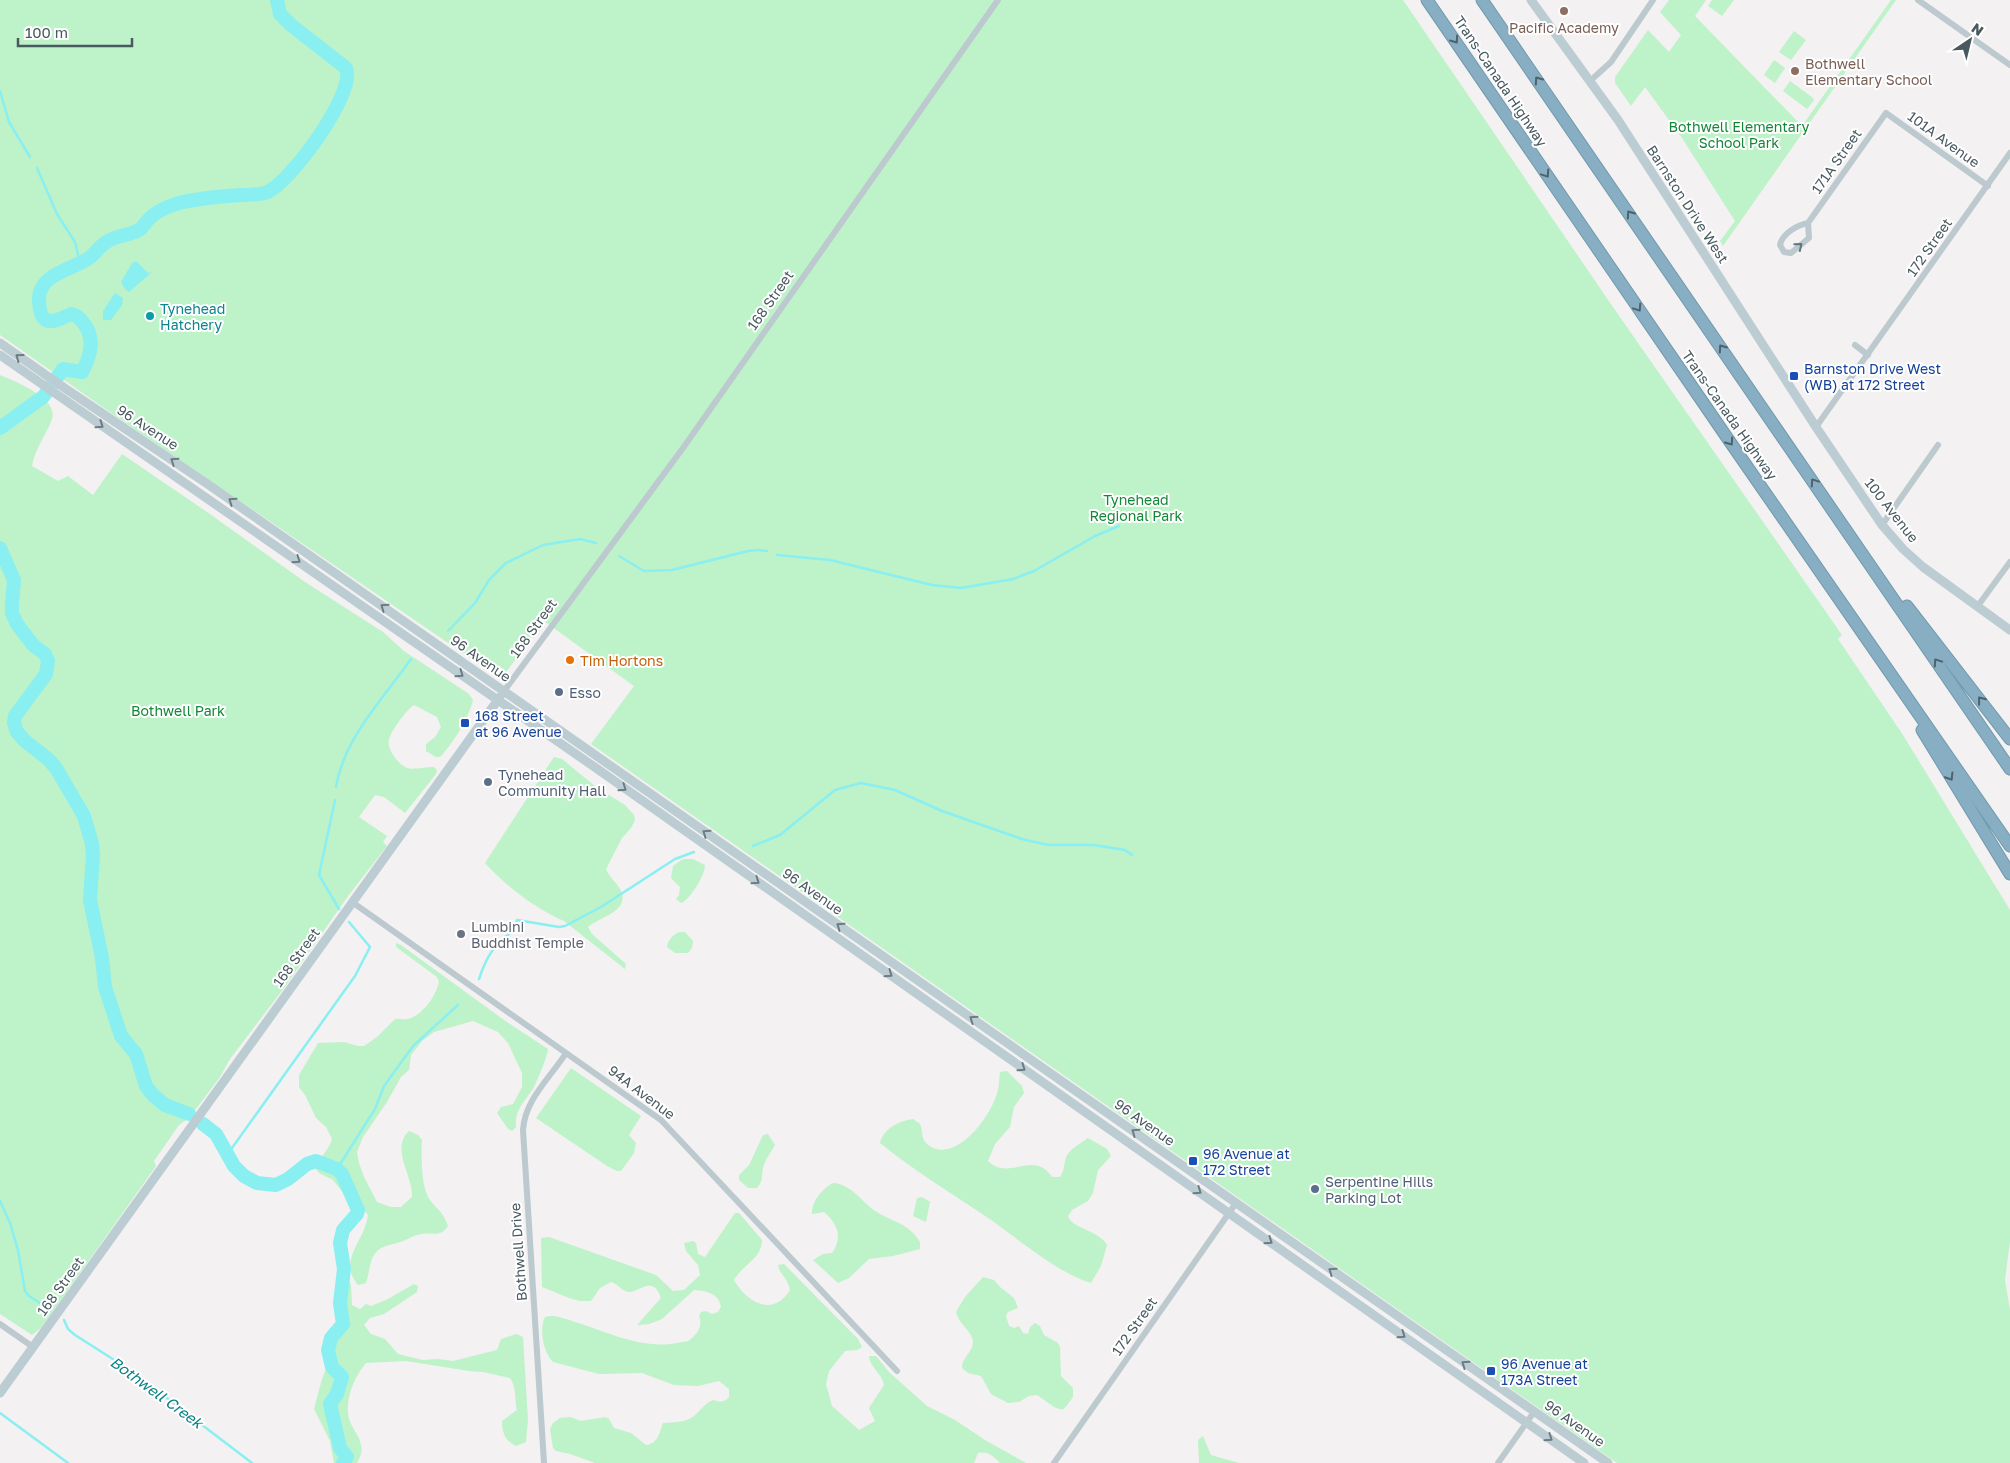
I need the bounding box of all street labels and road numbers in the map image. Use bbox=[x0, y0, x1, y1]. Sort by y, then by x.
street label: Trans-Canada Highway bbox=[1451, 12, 1551, 150]
street label: 101A Avenue bbox=[1905, 107, 1983, 171]
street label: 171A Street bbox=[1807, 125, 1865, 197]
street label: Barnston Drive West bbox=[1644, 142, 1732, 266]
street label: 172 Street bbox=[1903, 215, 1955, 279]
street label: 168 Street bbox=[743, 267, 797, 333]
street label: Trans-Canada Highway bbox=[1679, 347, 1781, 483]
street label: 96 Avenue bbox=[114, 401, 182, 453]
street label: 100 Avenue bbox=[1862, 474, 1922, 546]
street label: 168 Street bbox=[506, 595, 560, 661]
street label: 96 Avenue bbox=[448, 631, 514, 685]
street label: 96 Avenue bbox=[780, 864, 846, 918]
street label: 168 Street bbox=[269, 924, 323, 990]
street label: 94A Avenue bbox=[605, 1061, 679, 1123]
street label: 96 Avenue bbox=[1112, 1095, 1178, 1149]
street label: Bothwell Drive bbox=[506, 1202, 530, 1302]
street label: 168 Street bbox=[33, 1253, 87, 1319]
street label: 172 Street bbox=[1108, 1294, 1160, 1358]
street label: 96 Avenue bbox=[1542, 1396, 1608, 1450]

